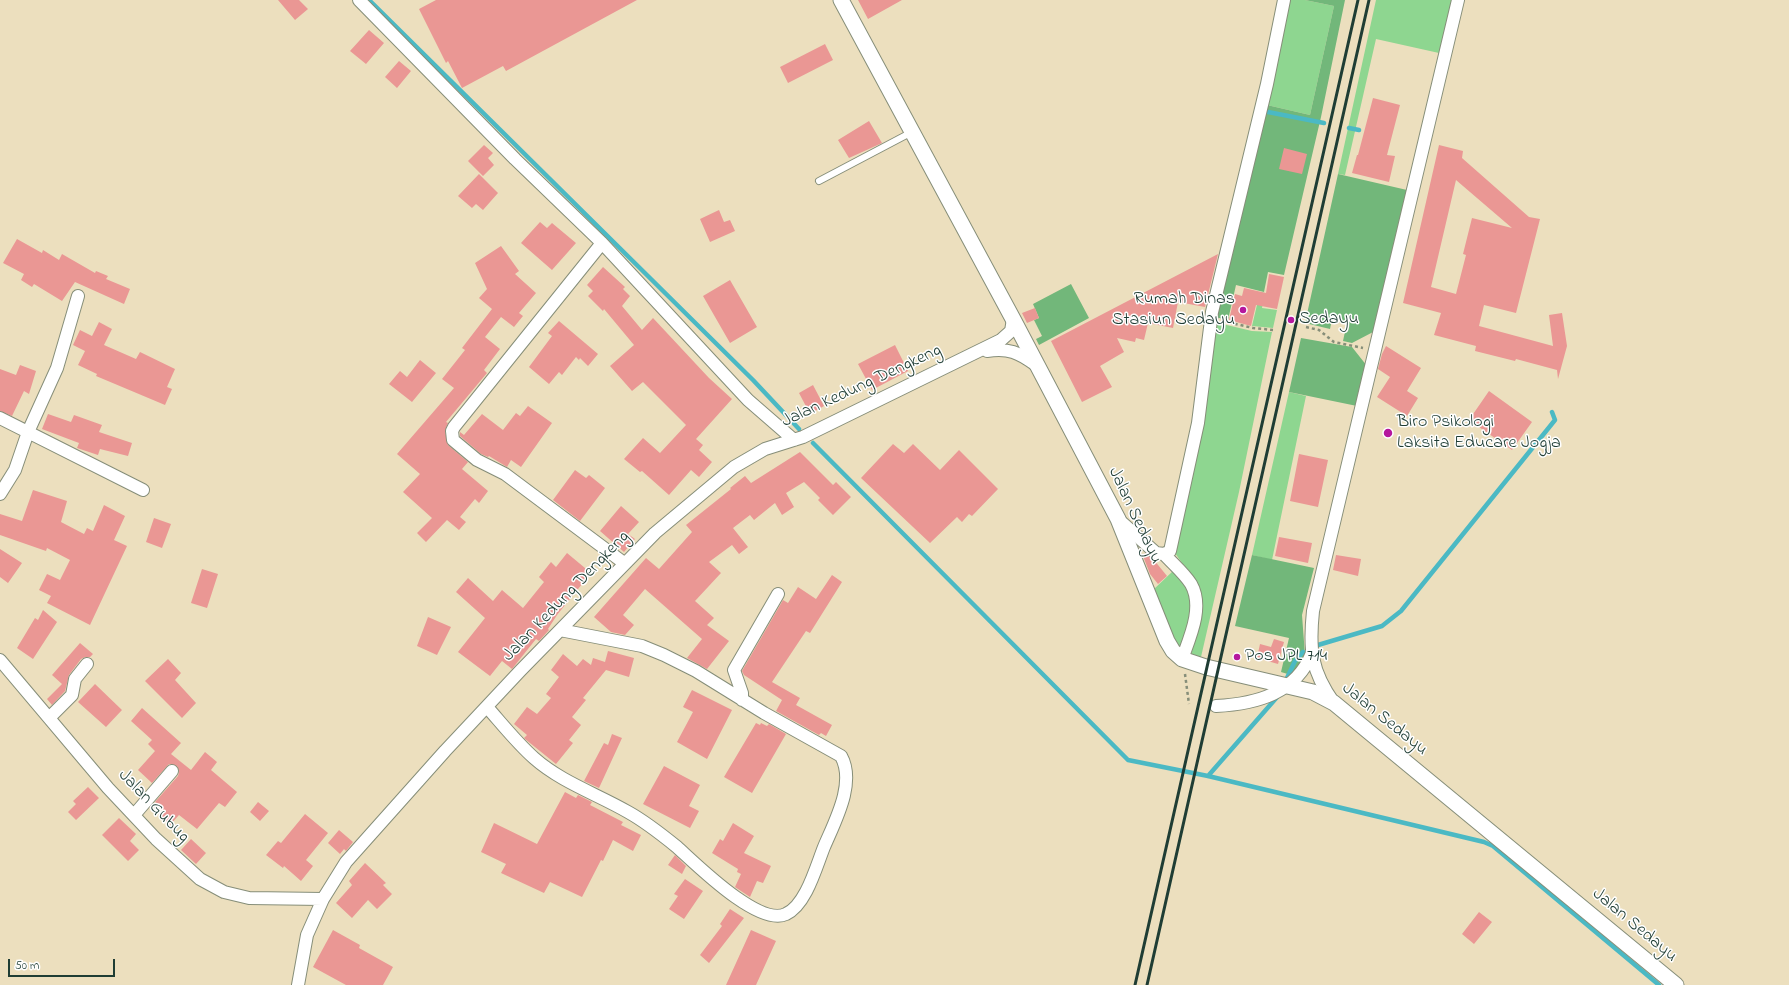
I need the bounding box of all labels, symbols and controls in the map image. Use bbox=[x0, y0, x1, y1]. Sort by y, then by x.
place label: Rumah Dinas Stasiun Sedayu bbox=[1112, 289, 1235, 332]
marker: Rumah Dinas Stasiun Sedayu bbox=[1238, 305, 1248, 315]
place label: Sedayu bbox=[1299, 309, 1359, 331]
marker: Sedayu bbox=[1286, 315, 1296, 325]
street label: Jalan Kedung Dengkeng bbox=[779, 341, 945, 433]
place label: Biro Psikologi Laksita Educare Jogja bbox=[1397, 412, 1561, 454]
marker: Biro Psikologi Laksita Educare Jogja bbox=[1382, 427, 1394, 439]
street label: Jalan Sedayu bbox=[1102, 464, 1166, 568]
street label: Jalan Kedung Dengkeng bbox=[499, 527, 635, 667]
place label: Pos JPL 714 bbox=[1245, 646, 1327, 668]
marker: Pos JPL 714 bbox=[1232, 652, 1242, 662]
street label: Jalan Sedayu bbox=[1337, 679, 1431, 761]
street label: Jalan Gubug bbox=[113, 766, 193, 848]
street label: Jalan Sedayu bbox=[1587, 884, 1681, 968]
scale bar bbox=[10, 951, 117, 977]
text: 50 m bbox=[15, 957, 39, 975]

